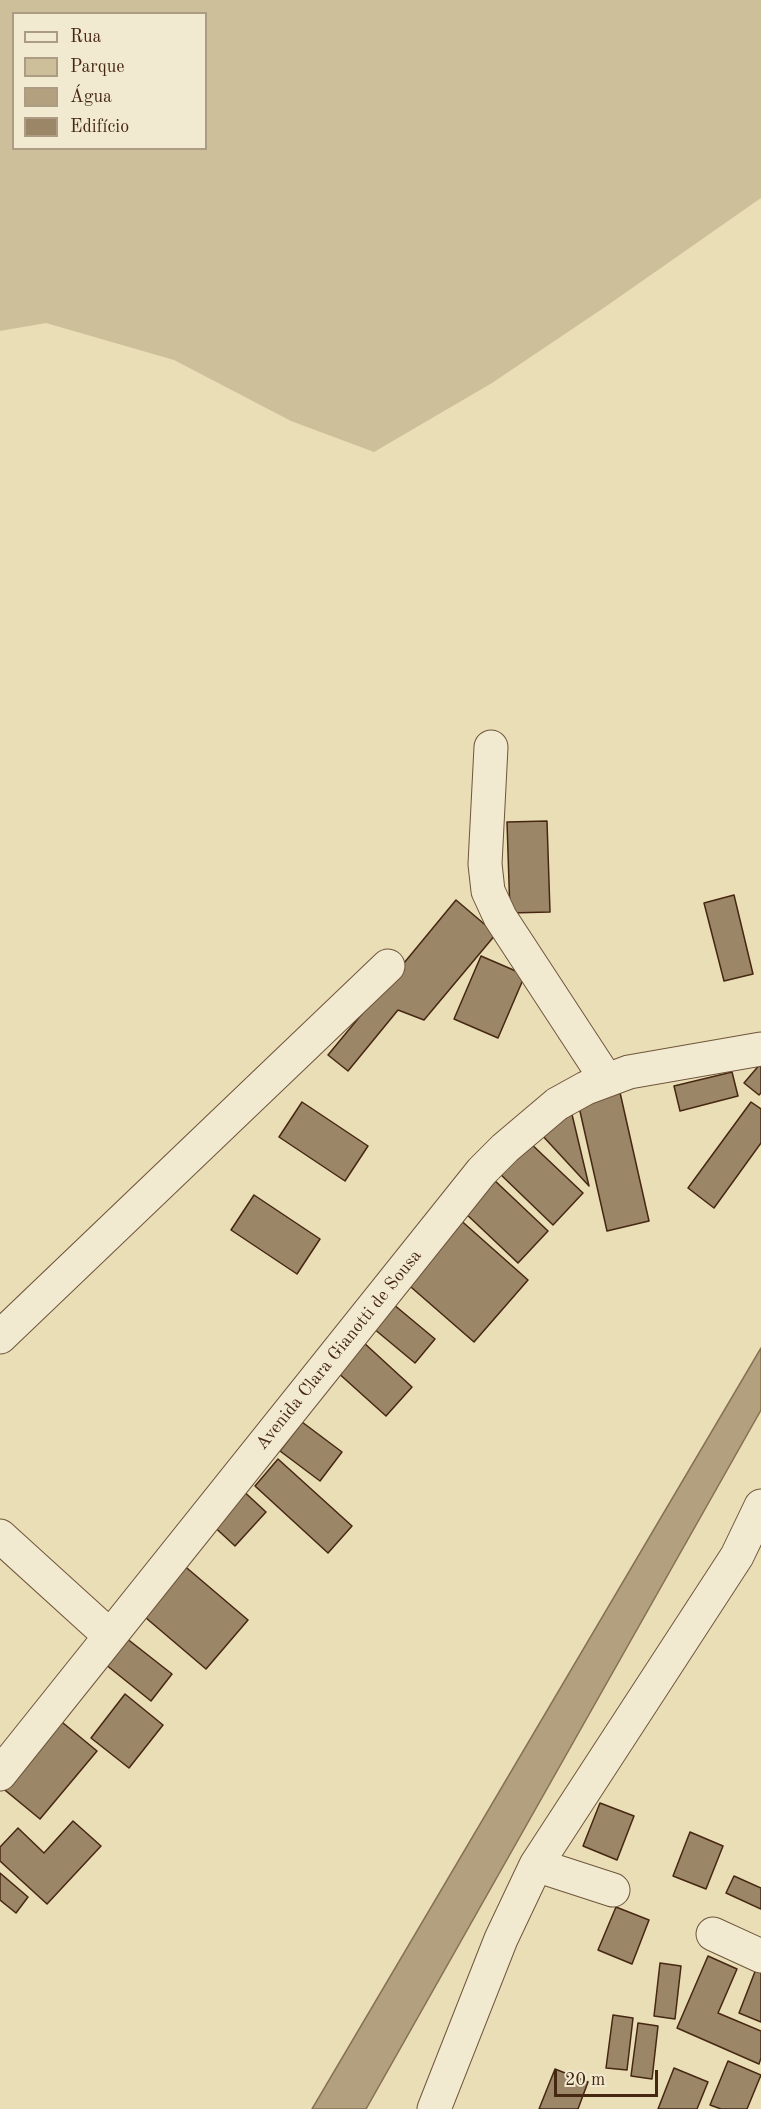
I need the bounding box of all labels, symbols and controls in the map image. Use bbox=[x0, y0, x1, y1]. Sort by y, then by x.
legend bbox=[12, 12, 207, 150]
text: Rua bbox=[70, 28, 101, 46]
text: Parque bbox=[70, 58, 125, 76]
text: Água bbox=[70, 88, 112, 106]
text: Edifício bbox=[70, 118, 129, 136]
street label: Avenida Clara Gianotti de Sousa bbox=[251, 1245, 427, 1455]
scale bar bbox=[557, 2058, 660, 2096]
text: 20 m bbox=[565, 2071, 605, 2089]

